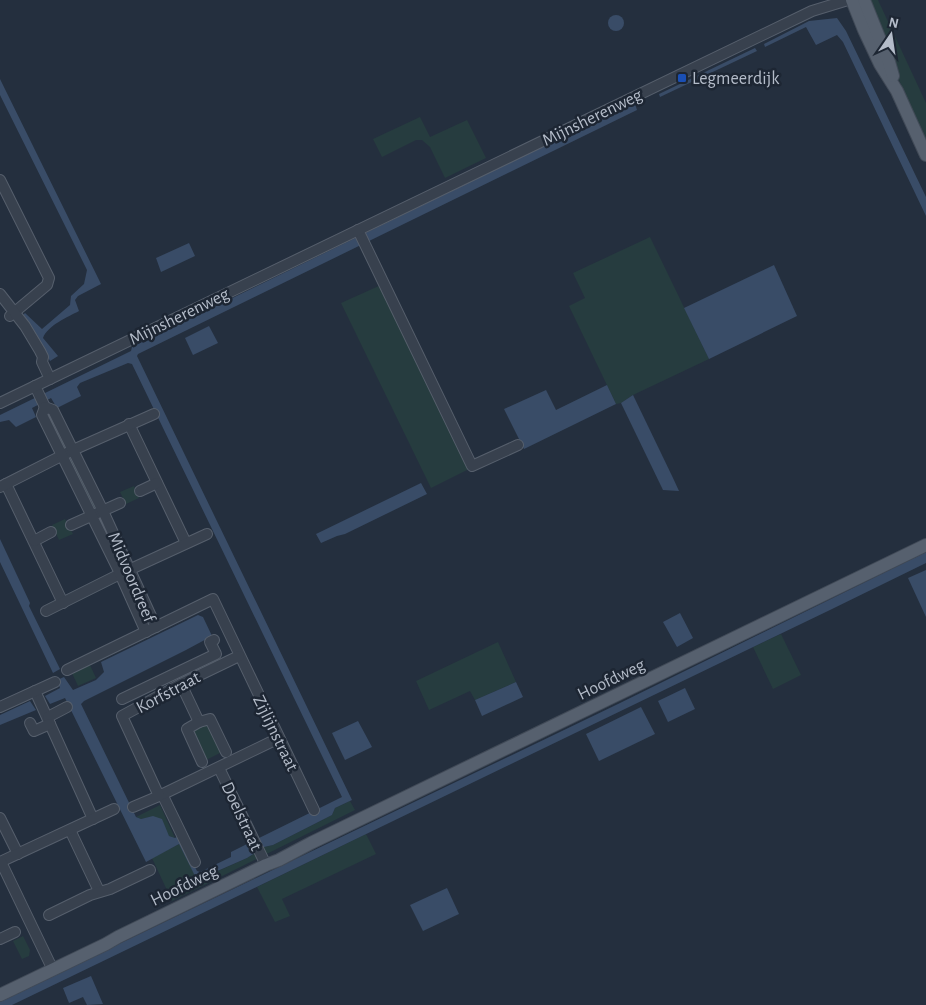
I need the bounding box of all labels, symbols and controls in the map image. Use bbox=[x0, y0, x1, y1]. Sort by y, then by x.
north arrow bbox=[866, 10, 916, 60]
text: N bbox=[887, 15, 900, 31]
place label: Legmeerdijk bbox=[692, 70, 780, 88]
marker: Legmeerdijk bbox=[676, 72, 688, 84]
street label: Mijnsherenweg bbox=[540, 86, 645, 150]
street label: Mijnsherenweg bbox=[127, 285, 232, 349]
street label: Midvoordreef bbox=[104, 530, 159, 626]
street label: Hoofdweg bbox=[575, 656, 648, 704]
street label: Korfstraat bbox=[133, 668, 204, 717]
street label: Zijlijnstraat bbox=[249, 693, 301, 774]
street label: Doelstraat bbox=[217, 779, 265, 854]
street label: Hoofdweg bbox=[148, 862, 221, 910]

